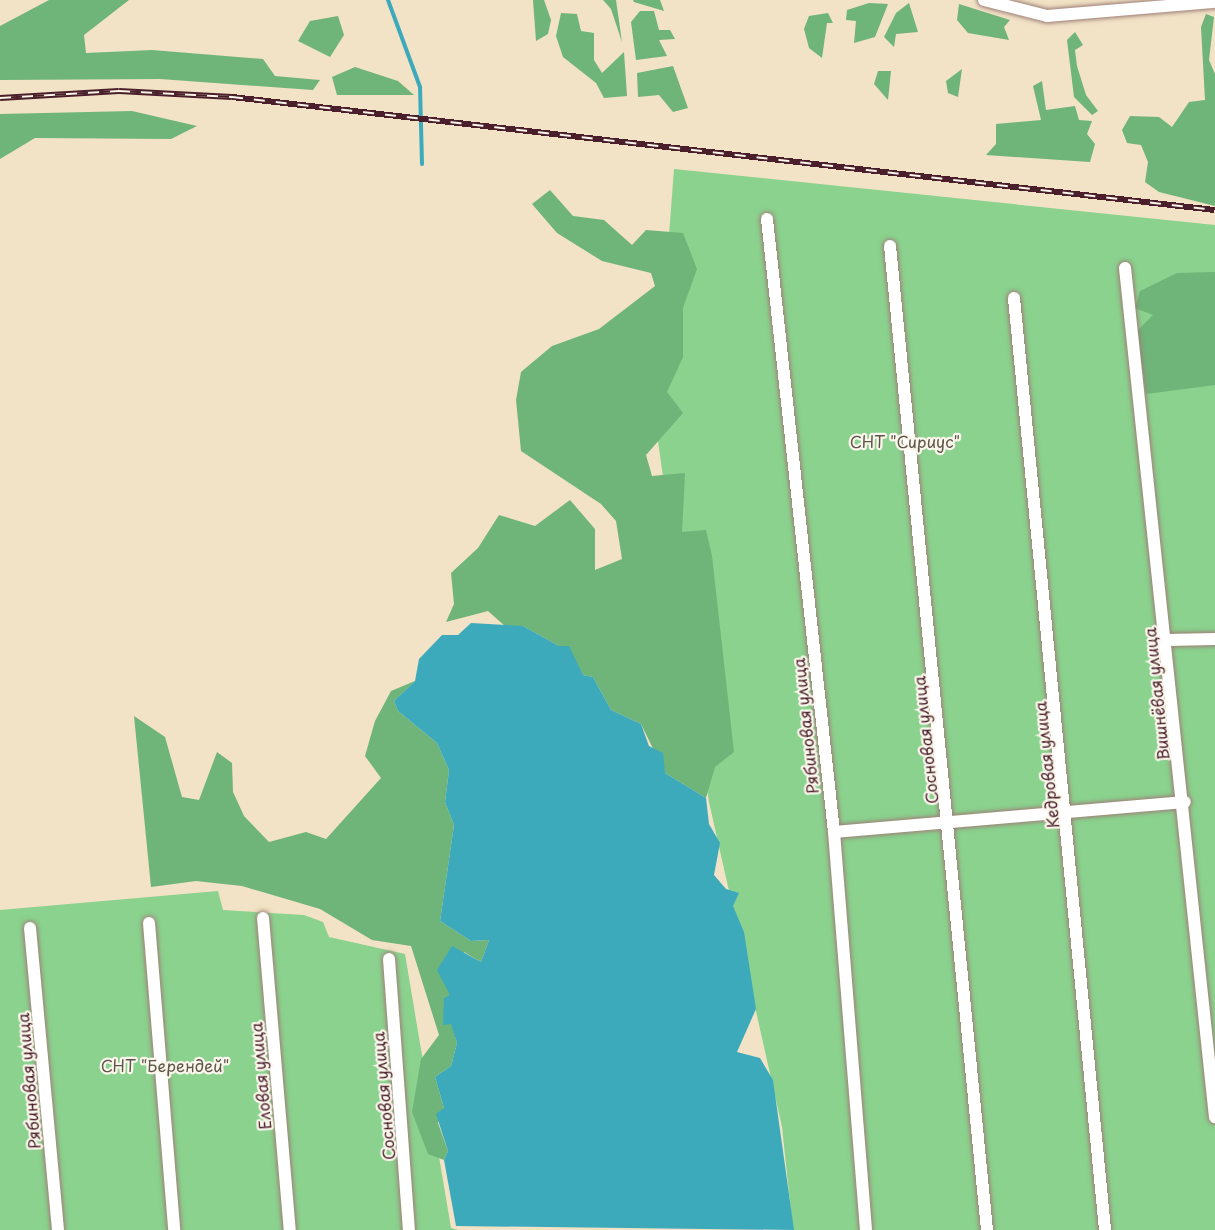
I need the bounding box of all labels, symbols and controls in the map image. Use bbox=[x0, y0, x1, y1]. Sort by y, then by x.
park label: СНТ "Сириус" bbox=[850, 431, 960, 451]
street label: Вишнёвая улица bbox=[1139, 626, 1173, 762]
street label: Рябиновая улица bbox=[788, 657, 822, 795]
street label: Сосновая улица bbox=[909, 675, 941, 805]
street label: Кедровая улица bbox=[1030, 700, 1062, 830]
street label: Рябиновая улица bbox=[12, 1012, 44, 1150]
street label: Еловая улица bbox=[246, 1021, 274, 1131]
street label: Сосновая улица bbox=[368, 1031, 398, 1161]
park label: СНТ "Берендей" bbox=[100, 1055, 230, 1075]

